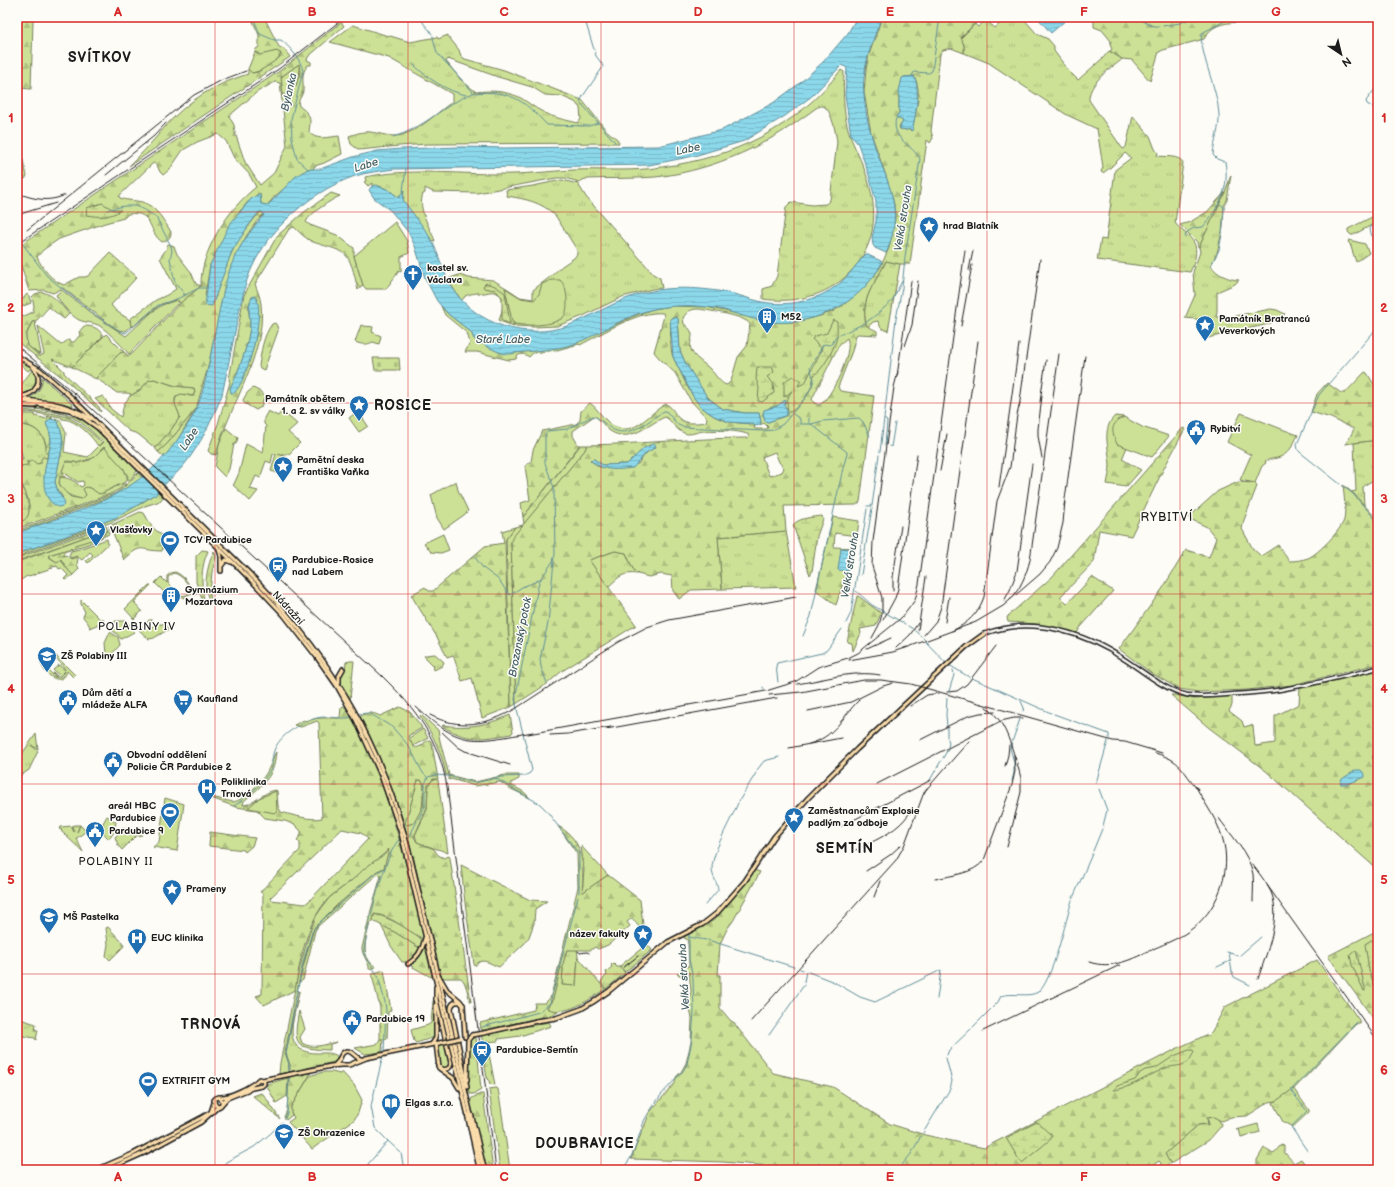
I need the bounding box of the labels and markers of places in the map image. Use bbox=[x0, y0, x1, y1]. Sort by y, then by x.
place icon: hrad Blatník bbox=[918, 215, 940, 243]
place label: hrad Blatník bbox=[943, 220, 999, 232]
place label: kostel sv. Václava bbox=[427, 262, 468, 286]
church icon: kostel sv. Václava bbox=[402, 263, 424, 291]
building icon: M52 bbox=[756, 306, 778, 334]
place label: M52 bbox=[781, 311, 801, 323]
place label: Památník Bratrancú Veverkových bbox=[1219, 313, 1311, 337]
place icon: Památník Bratrancú Veverkových bbox=[1194, 314, 1216, 342]
place label: Památník obětem 1. a 2. sv války bbox=[265, 393, 345, 417]
place icon: Památník obětem 1. a 2. sv války bbox=[348, 394, 370, 422]
public building icon: Rybitví bbox=[1185, 418, 1207, 446]
place label: Rybitví bbox=[1210, 423, 1241, 435]
place label: Pamětní deska Františka Vaňka bbox=[297, 454, 369, 478]
place icon: Pamětní deska Františka Vaňka bbox=[272, 455, 294, 483]
place icon: Vlašťovky bbox=[85, 519, 107, 547]
place label: Vlašťovky bbox=[110, 524, 153, 536]
sports icon: TCV Pardubice bbox=[159, 529, 181, 557]
place label: TCV Pardubice bbox=[184, 534, 252, 546]
place label: Pardubice-Rosice nad Labem bbox=[292, 554, 374, 578]
station icon: Pardubice-Rosice nad Labem bbox=[267, 555, 289, 583]
place label: Gymnázium Mozartova bbox=[185, 584, 239, 608]
building icon: Gymnázium Mozartova bbox=[160, 585, 182, 613]
school or university icon: ZŠ Polabiny III bbox=[36, 645, 58, 673]
place label: ZŠ Polabiny III bbox=[61, 650, 127, 662]
place label: Dům dětí a mládeže ALFA bbox=[82, 687, 148, 711]
public building icon: Dům dětí a mládeže ALFA bbox=[57, 688, 79, 716]
supermarket icon: Kaufland bbox=[172, 688, 194, 716]
place label: Kaufland bbox=[197, 693, 238, 705]
place label: Obvodní oddělení Policie ČR Pardubice 2 bbox=[127, 749, 231, 773]
public building icon: Obvodní oddělení Policie ČR Pardubice 2 bbox=[102, 750, 124, 778]
place label: Poliklinika Trnová bbox=[221, 776, 267, 800]
hospital icon: Poliklinika Trnová bbox=[196, 777, 218, 805]
place label: areál HBC Pardubice bbox=[108, 800, 156, 824]
sports icon: areál HBC Pardubice bbox=[159, 801, 181, 829]
place label: Zaměstnancům Explosie padlým za odboje bbox=[808, 805, 920, 829]
place icon: Zaměstnancům Explosie padlým za odboje bbox=[783, 806, 805, 834]
public building icon: Pardubice 9 bbox=[84, 820, 106, 848]
place label: Pardubice 9 bbox=[109, 825, 164, 837]
place icon: Prameny bbox=[161, 878, 183, 906]
place label: Prameny bbox=[186, 883, 227, 895]
school or university icon: MŠ Pastelka bbox=[38, 906, 60, 934]
place label: MŠ Pastelka bbox=[63, 911, 119, 923]
place icon: název fakulty bbox=[632, 923, 654, 951]
hospital icon: EUC klinika bbox=[126, 927, 148, 955]
place label: název fakulty bbox=[569, 928, 629, 940]
place label: EUC klinika bbox=[151, 932, 204, 944]
public building icon: Pardubice 19 bbox=[341, 1008, 363, 1036]
place label: Pardubice 19 bbox=[366, 1013, 425, 1025]
station icon: Pardubice-Semtín bbox=[471, 1039, 493, 1067]
place label: Pardubice-Semtín bbox=[496, 1044, 579, 1056]
sports icon: EXTRIFIT GYM bbox=[137, 1070, 159, 1098]
place label: EXTRIFIT GYM bbox=[162, 1075, 230, 1087]
library icon: Elgas s.r.o. bbox=[380, 1092, 402, 1120]
place label: Elgas s.r.o. bbox=[405, 1097, 453, 1109]
school or university icon: ZŠ Ohrazenice bbox=[273, 1122, 295, 1150]
place label: ZŠ Ohrazenice bbox=[298, 1127, 365, 1139]

